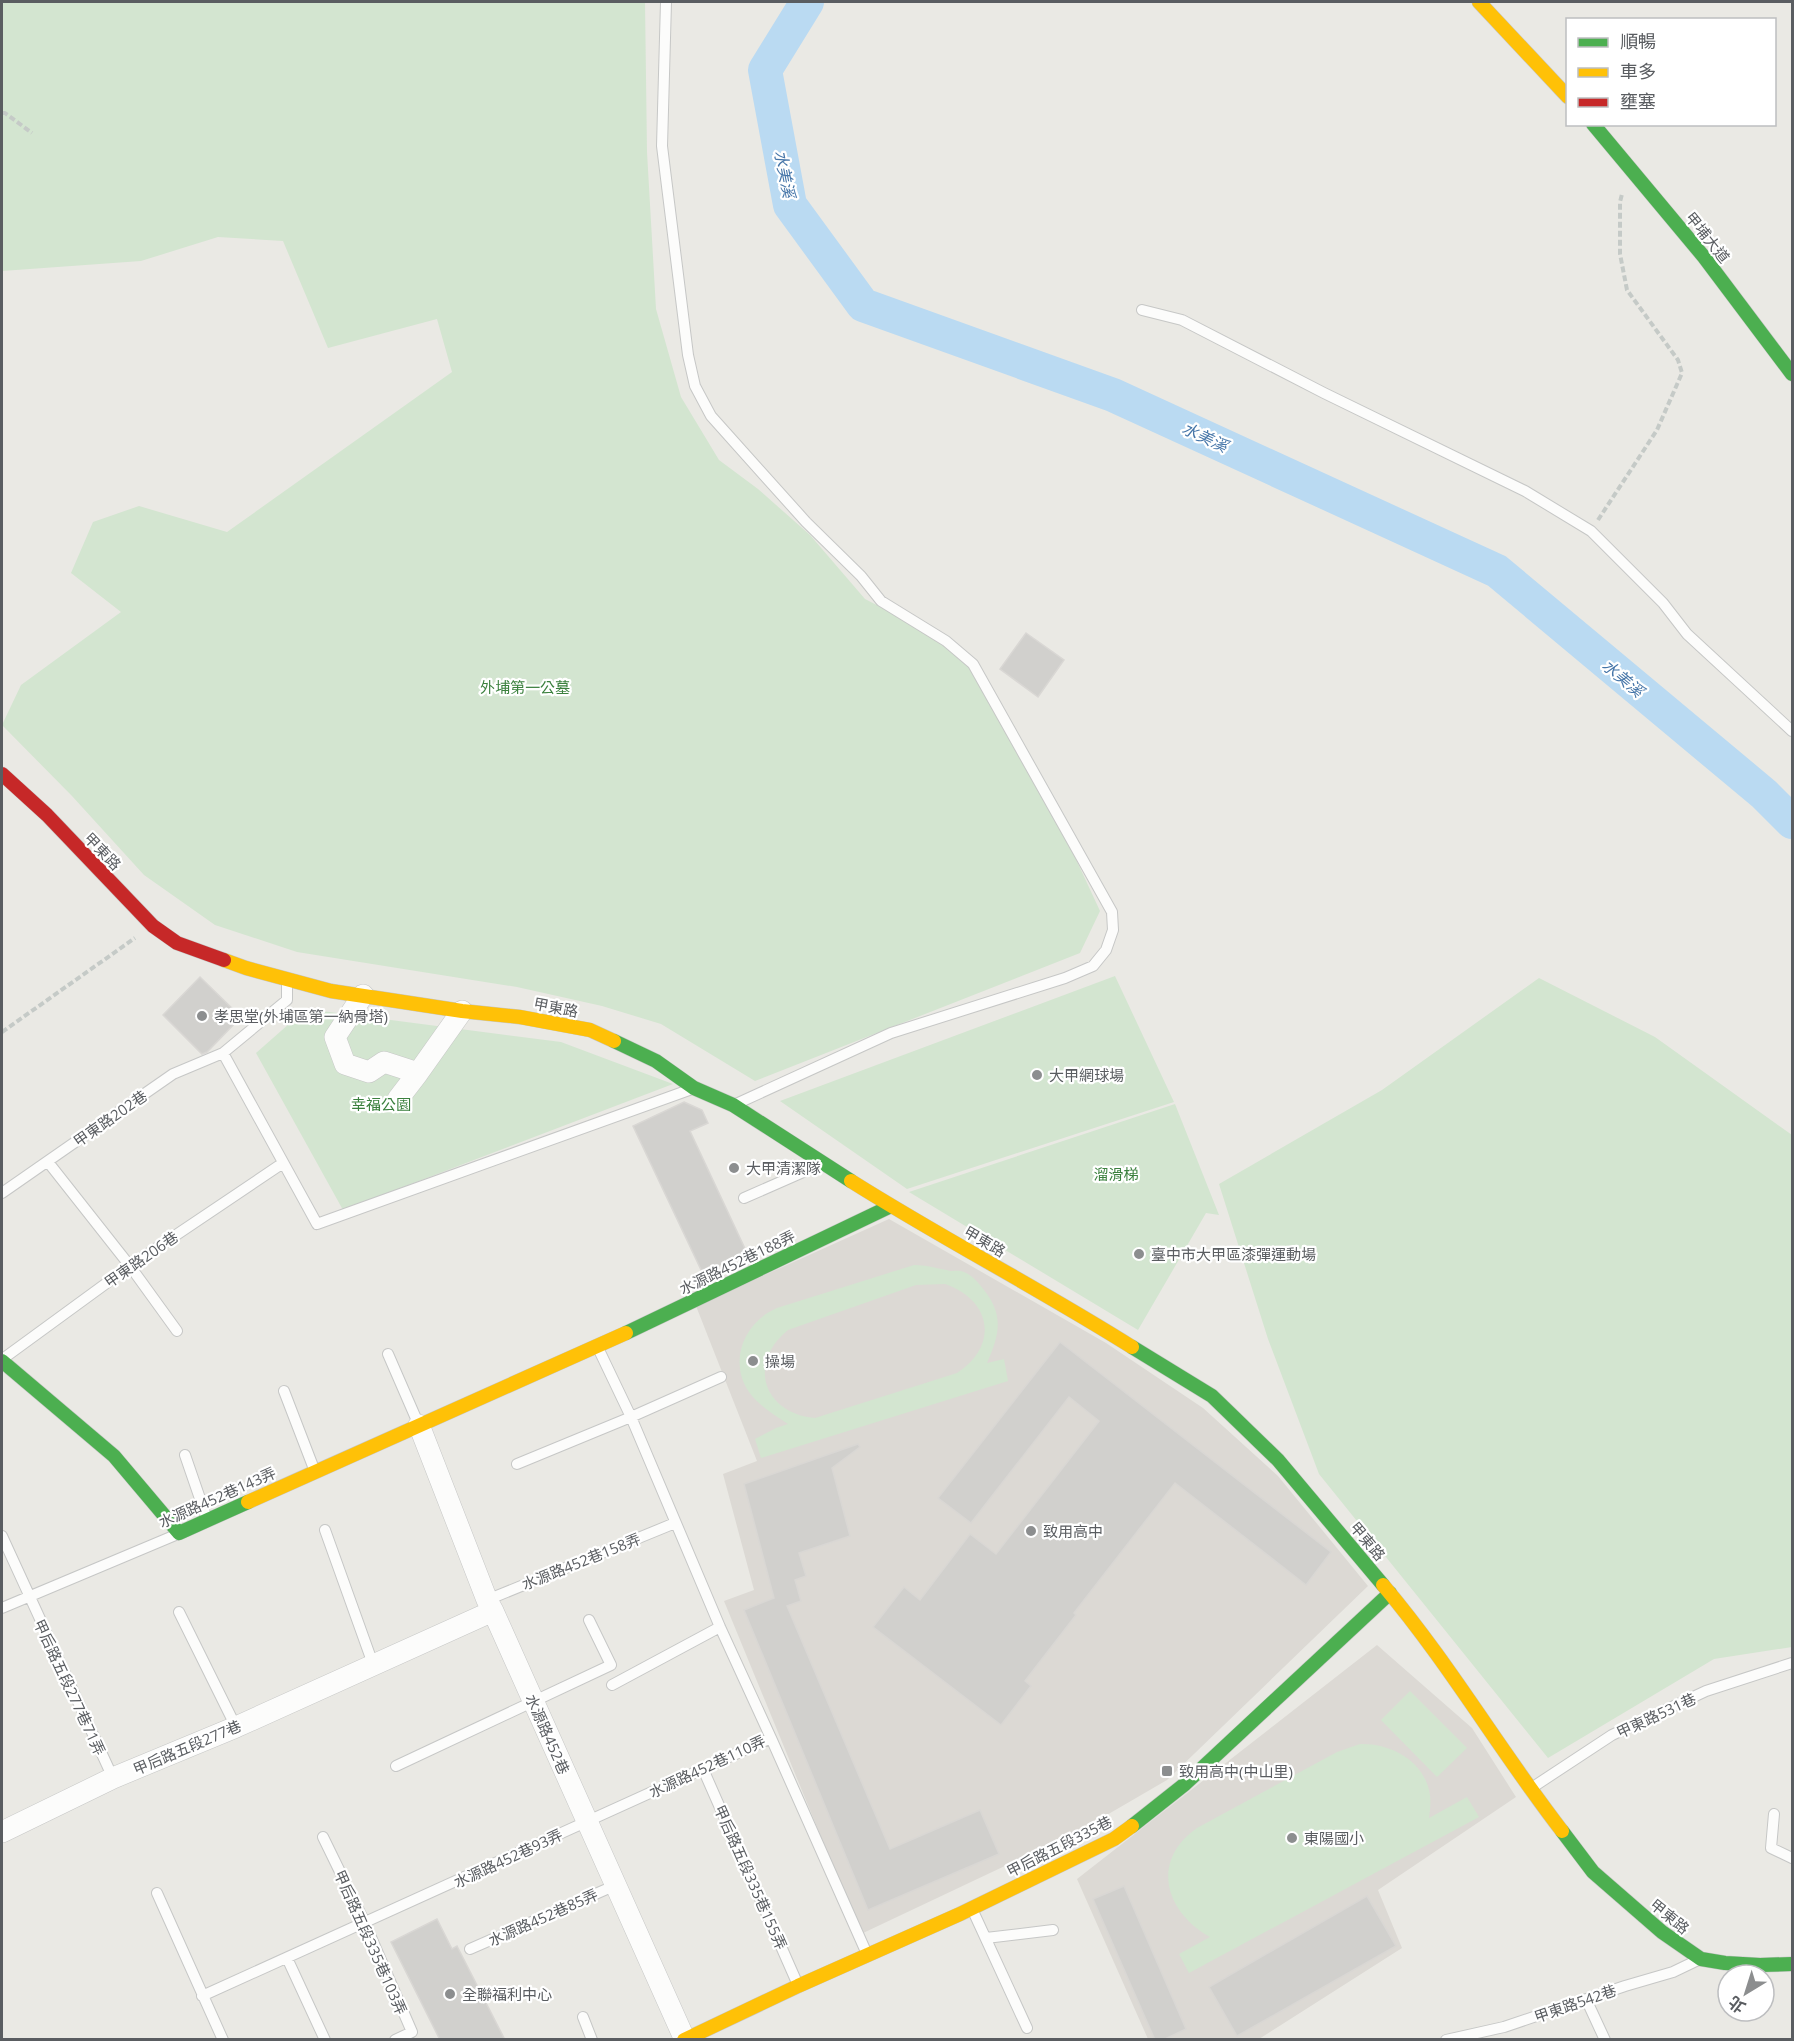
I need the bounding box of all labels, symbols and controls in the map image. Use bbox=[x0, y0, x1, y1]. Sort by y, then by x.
legend bbox=[1566, 18, 1776, 126]
text: 順暢 bbox=[1620, 29, 1656, 53]
text: 車多 bbox=[1620, 59, 1656, 83]
text: 壅塞 bbox=[1620, 89, 1656, 113]
water label: 水美溪 bbox=[770, 148, 801, 202]
street label: 甲埔大道 bbox=[1681, 207, 1735, 267]
water label: 水美溪 bbox=[1179, 417, 1233, 458]
water label: 水美溪 bbox=[1598, 654, 1650, 703]
park label: 外埔第一公墓 bbox=[480, 677, 570, 697]
street label: 甲東路 bbox=[80, 828, 126, 874]
street label: 甲東路 bbox=[532, 993, 580, 1021]
place label: 孝思堂(外埔區第一納骨塔) bbox=[214, 1006, 388, 1026]
marker: 孝思堂(外埔區第一納骨塔) bbox=[195, 1009, 209, 1023]
place label: 大甲網球場 bbox=[1049, 1065, 1124, 1085]
marker: 大甲網球場 bbox=[1030, 1068, 1044, 1082]
street label: 甲東路202巷 bbox=[69, 1085, 151, 1151]
park label: 幸福公園 bbox=[351, 1094, 411, 1114]
place label: 大甲清潔隊 bbox=[746, 1158, 821, 1178]
marker: 大甲清潔隊 bbox=[727, 1161, 741, 1175]
park label: 溜滑梯 bbox=[1093, 1164, 1139, 1184]
street label: 甲東路 bbox=[961, 1221, 1009, 1261]
street label: 水源路452巷188弄 bbox=[676, 1225, 798, 1299]
street label: 甲東路206巷 bbox=[100, 1226, 182, 1292]
place label: 臺中市大甲區漆彈運動場 bbox=[1151, 1244, 1316, 1264]
marker: 臺中市大甲區漆彈運動場 bbox=[1132, 1247, 1146, 1261]
place label: 操場 bbox=[765, 1351, 795, 1371]
marker: 操場 bbox=[746, 1354, 760, 1368]
street label: 水源路452巷143弄 bbox=[155, 1462, 279, 1532]
street label: 甲東路 bbox=[1346, 1517, 1390, 1565]
place label: 致用高中 bbox=[1043, 1521, 1103, 1541]
marker: 致用高中 bbox=[1024, 1524, 1038, 1538]
street label: 水源路452巷158弄 bbox=[519, 1528, 643, 1594]
street label: 甲后路五段277巷71弄 bbox=[30, 1616, 110, 1758]
street label: 甲東路531巷 bbox=[1613, 1688, 1699, 1742]
street label: 水源路452巷 bbox=[521, 1691, 575, 1777]
street label: 甲后路五段277巷 bbox=[130, 1715, 244, 1779]
street label: 水源路452巷110弄 bbox=[645, 1730, 769, 1802]
place label: 致用高中(中山里) bbox=[1179, 1761, 1293, 1781]
marker: 致用高中(中山里) bbox=[1160, 1764, 1174, 1778]
street label: 甲后路五段335巷155弄 bbox=[710, 1801, 792, 1953]
street label: 甲后路五段335巷 bbox=[1003, 1811, 1115, 1881]
street label: 水源路452巷93弄 bbox=[450, 1824, 566, 1892]
place label: 東陽國小 bbox=[1304, 1828, 1364, 1848]
marker: 東陽國小 bbox=[1285, 1831, 1299, 1845]
street label: 甲后路五段335巷103弄 bbox=[330, 1866, 412, 2018]
street label: 水源路452巷85弄 bbox=[485, 1884, 601, 1950]
street label: 甲東路 bbox=[1646, 1894, 1694, 1938]
north arrow bbox=[1716, 1963, 1776, 2023]
street label: 甲東路542巷 bbox=[1531, 1980, 1619, 2026]
place label: 全聯福利中心 bbox=[462, 1984, 552, 2004]
marker: 全聯福利中心 bbox=[443, 1987, 457, 2001]
text: 北 bbox=[1724, 1991, 1750, 2018]

